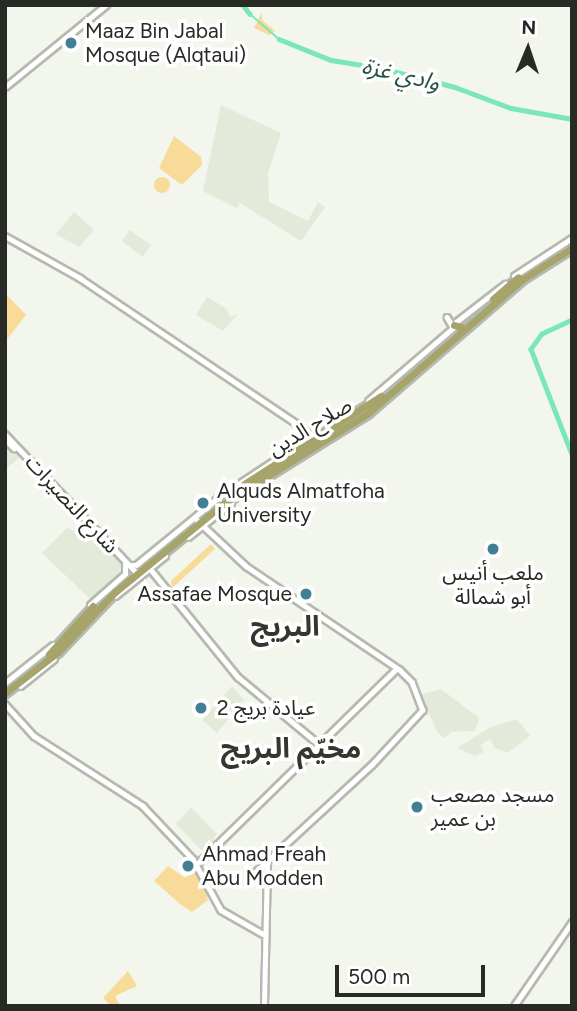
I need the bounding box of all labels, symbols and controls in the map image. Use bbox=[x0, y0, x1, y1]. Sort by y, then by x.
north arrow bbox=[493, 14, 563, 84]
text: N bbox=[521, 16, 536, 39]
place label: Maaz Bin Jabal Mosque (Alqtaui) bbox=[85, 18, 246, 68]
marker: Maaz Bin Jabal Mosque (Alqtaui) bbox=[63, 35, 79, 51]
water label: وادي غزة bbox=[359, 52, 443, 96]
street label: صلاح الدين bbox=[263, 392, 357, 462]
street label: شارع النصيرات bbox=[20, 450, 124, 558]
place label: Alquds Almatfoha University bbox=[217, 478, 385, 528]
marker: Alquds Almatfoha University bbox=[195, 495, 211, 511]
marker: ملعب أنيس أبو شمالة bbox=[485, 541, 501, 557]
place label: ملعب أنيس أبو شمالة bbox=[442, 560, 544, 610]
place label: Assafae Mosque bbox=[137, 581, 292, 607]
marker: Assafae Mosque bbox=[298, 586, 314, 602]
district label: البريج bbox=[250, 609, 320, 643]
place label: عيادة بريج 2 bbox=[217, 695, 315, 721]
marker: عيادة بريج 2 bbox=[191, 698, 211, 718]
district label: مخيّم البريج bbox=[221, 731, 361, 765]
place label: مسجد مصعب بن عمير bbox=[431, 782, 554, 832]
marker: مسجد مصعب بن عمير bbox=[409, 799, 425, 815]
place label: Ahmad Freah Abu Modden bbox=[202, 841, 326, 891]
marker: Ahmad Freah Abu Modden bbox=[180, 858, 196, 874]
scale bar bbox=[339, 951, 490, 995]
text: 500 m bbox=[348, 964, 410, 989]

